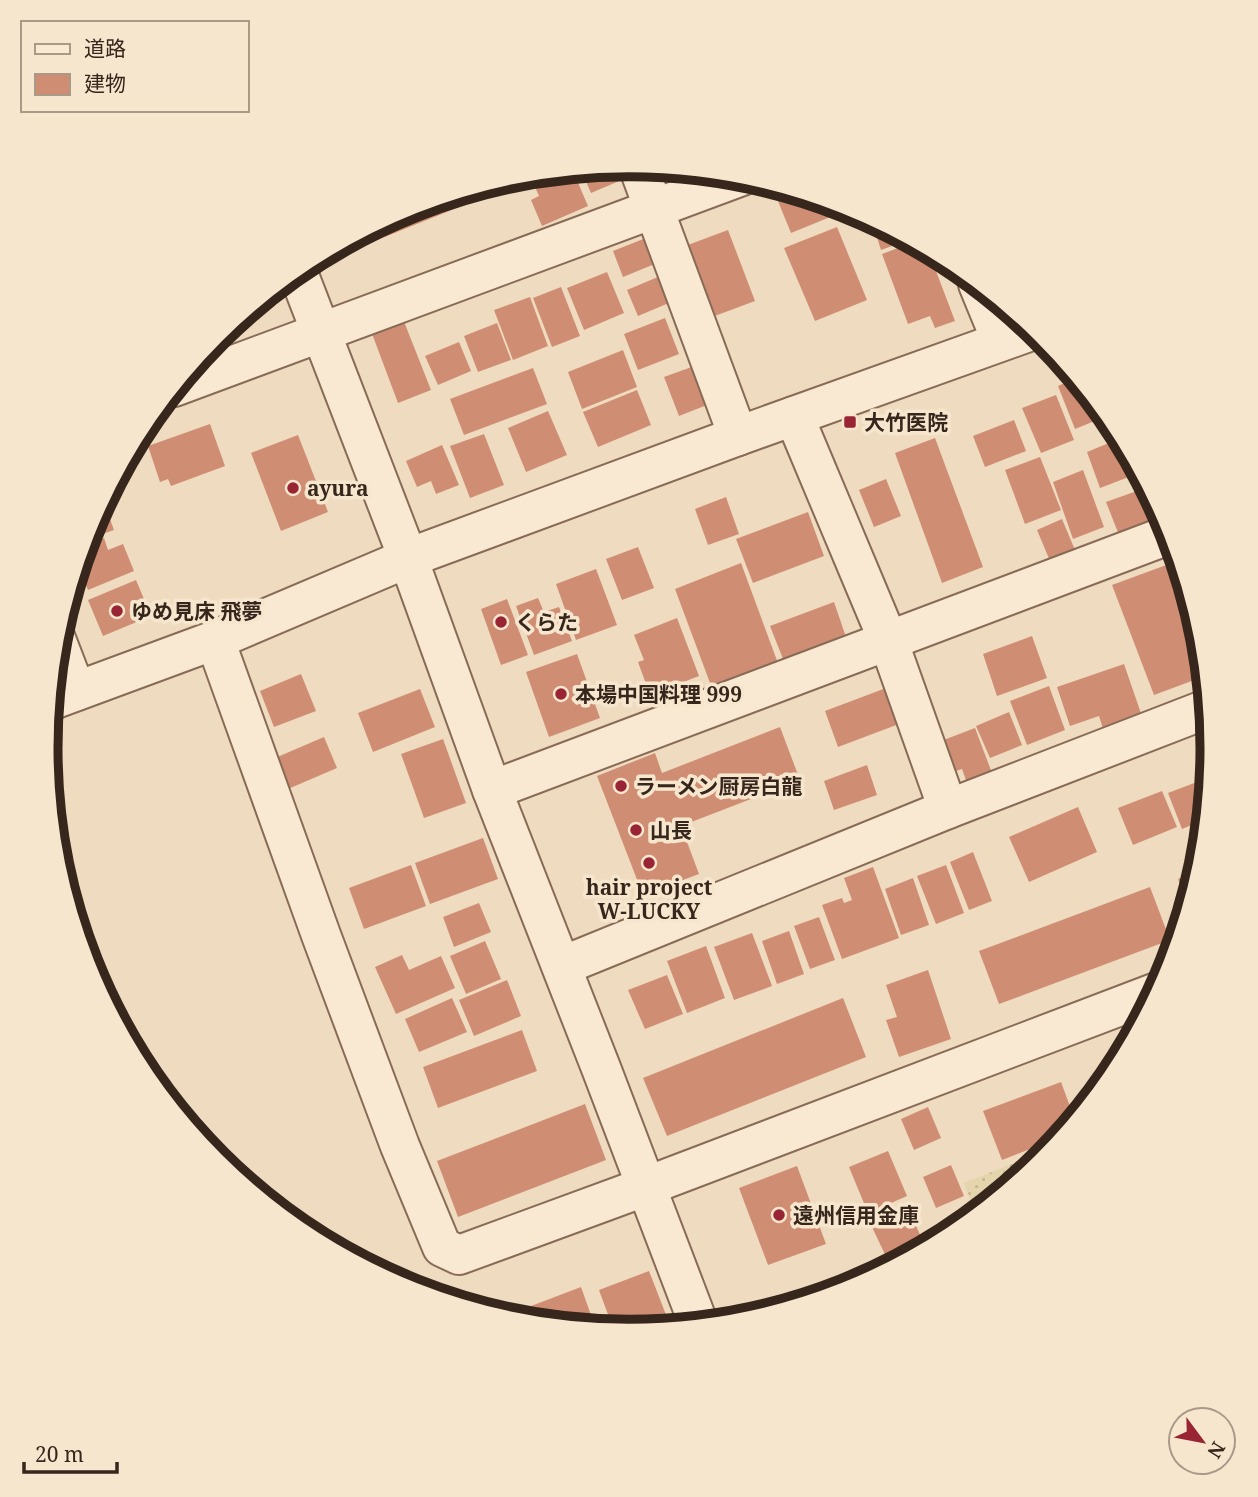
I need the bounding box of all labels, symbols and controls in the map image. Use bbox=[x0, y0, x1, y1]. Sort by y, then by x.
legend bbox=[21, 21, 248, 112]
text: 道路 bbox=[84, 34, 126, 62]
text: 建物 bbox=[84, 69, 126, 97]
place label: 大竹医院 bbox=[864, 408, 948, 436]
marker: 大竹医院 bbox=[842, 414, 858, 430]
place label: ayura bbox=[307, 474, 369, 502]
marker: ayura bbox=[285, 480, 301, 496]
place label: ゆめ見床 飛夢 bbox=[131, 597, 262, 625]
marker: ゆめ見床 飛夢 bbox=[109, 603, 125, 619]
place label: くらた bbox=[515, 608, 578, 636]
marker: くらた bbox=[493, 614, 509, 630]
place label: 本場中国料理 999 bbox=[575, 680, 742, 708]
marker: 本場中国料理 999 bbox=[553, 686, 569, 702]
place label: ラーメン厨房白龍 bbox=[635, 772, 802, 800]
marker: ラーメン厨房白龍 bbox=[613, 778, 629, 794]
place label: 山長 bbox=[650, 816, 692, 844]
marker: 山長 bbox=[628, 822, 644, 838]
marker: hair project W-LUCKY bbox=[641, 855, 657, 871]
place label: hair project W-LUCKY bbox=[586, 873, 713, 925]
place label: 遠州信用金庫 bbox=[793, 1201, 919, 1229]
marker: 遠州信用金庫 bbox=[771, 1207, 787, 1223]
north arrow bbox=[1167, 1406, 1237, 1476]
scale bar bbox=[24, 1430, 117, 1474]
text: N bbox=[1201, 1437, 1231, 1463]
text: 20 m bbox=[35, 1440, 84, 1468]

